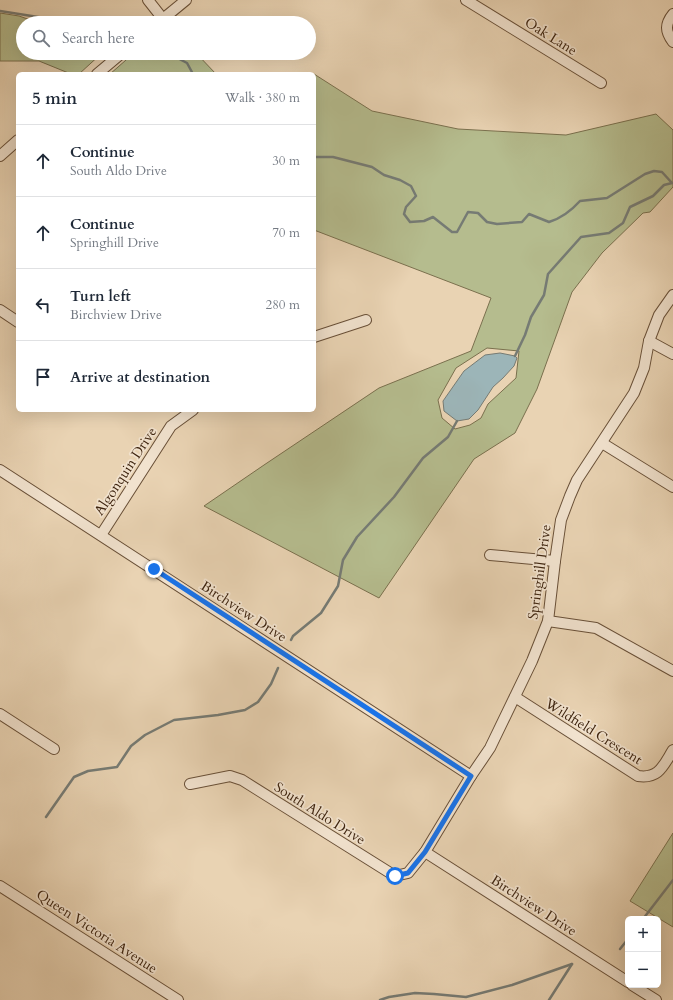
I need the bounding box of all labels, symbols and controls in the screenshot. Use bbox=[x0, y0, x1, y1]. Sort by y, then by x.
street label: Oak Lane bbox=[521, 13, 580, 60]
search box bbox=[16, 16, 316, 60]
icon: search bbox=[30, 27, 52, 49]
text: Search here bbox=[62, 28, 135, 48]
text: 5 min bbox=[32, 87, 77, 110]
text: Walk · 380 m bbox=[225, 89, 300, 107]
text: Continue bbox=[70, 142, 135, 162]
icon: ahead bbox=[32, 150, 54, 172]
text: 30 m bbox=[272, 152, 300, 170]
text: South Aldo Drive bbox=[70, 162, 167, 180]
text: Continue bbox=[70, 214, 135, 234]
icon: ahead bbox=[32, 222, 54, 244]
text: 70 m bbox=[272, 224, 300, 242]
text: Springhill Drive bbox=[70, 234, 159, 252]
text: Turn left bbox=[70, 286, 131, 306]
icon: left bbox=[32, 294, 54, 316]
text: 280 m bbox=[266, 296, 300, 314]
text: Birchview Drive bbox=[70, 306, 162, 324]
icon: arrive bbox=[32, 366, 54, 388]
text: Arrive at destination bbox=[70, 367, 210, 387]
street label: Algonquin Drive bbox=[90, 423, 161, 519]
street label: Springhill Drive bbox=[523, 523, 556, 621]
route end bbox=[145, 560, 163, 578]
street label: Birchview Drive bbox=[197, 577, 290, 646]
street label: Wildfield Crescent bbox=[541, 693, 646, 769]
street label: South Aldo Drive bbox=[270, 778, 369, 849]
route start bbox=[386, 867, 404, 885]
street label: Birchview Drive bbox=[487, 871, 580, 940]
street label: Queen Victoria Avenue bbox=[32, 885, 161, 978]
map controls bbox=[625, 916, 661, 988]
button: + bbox=[625, 916, 661, 952]
button: − bbox=[625, 952, 661, 988]

